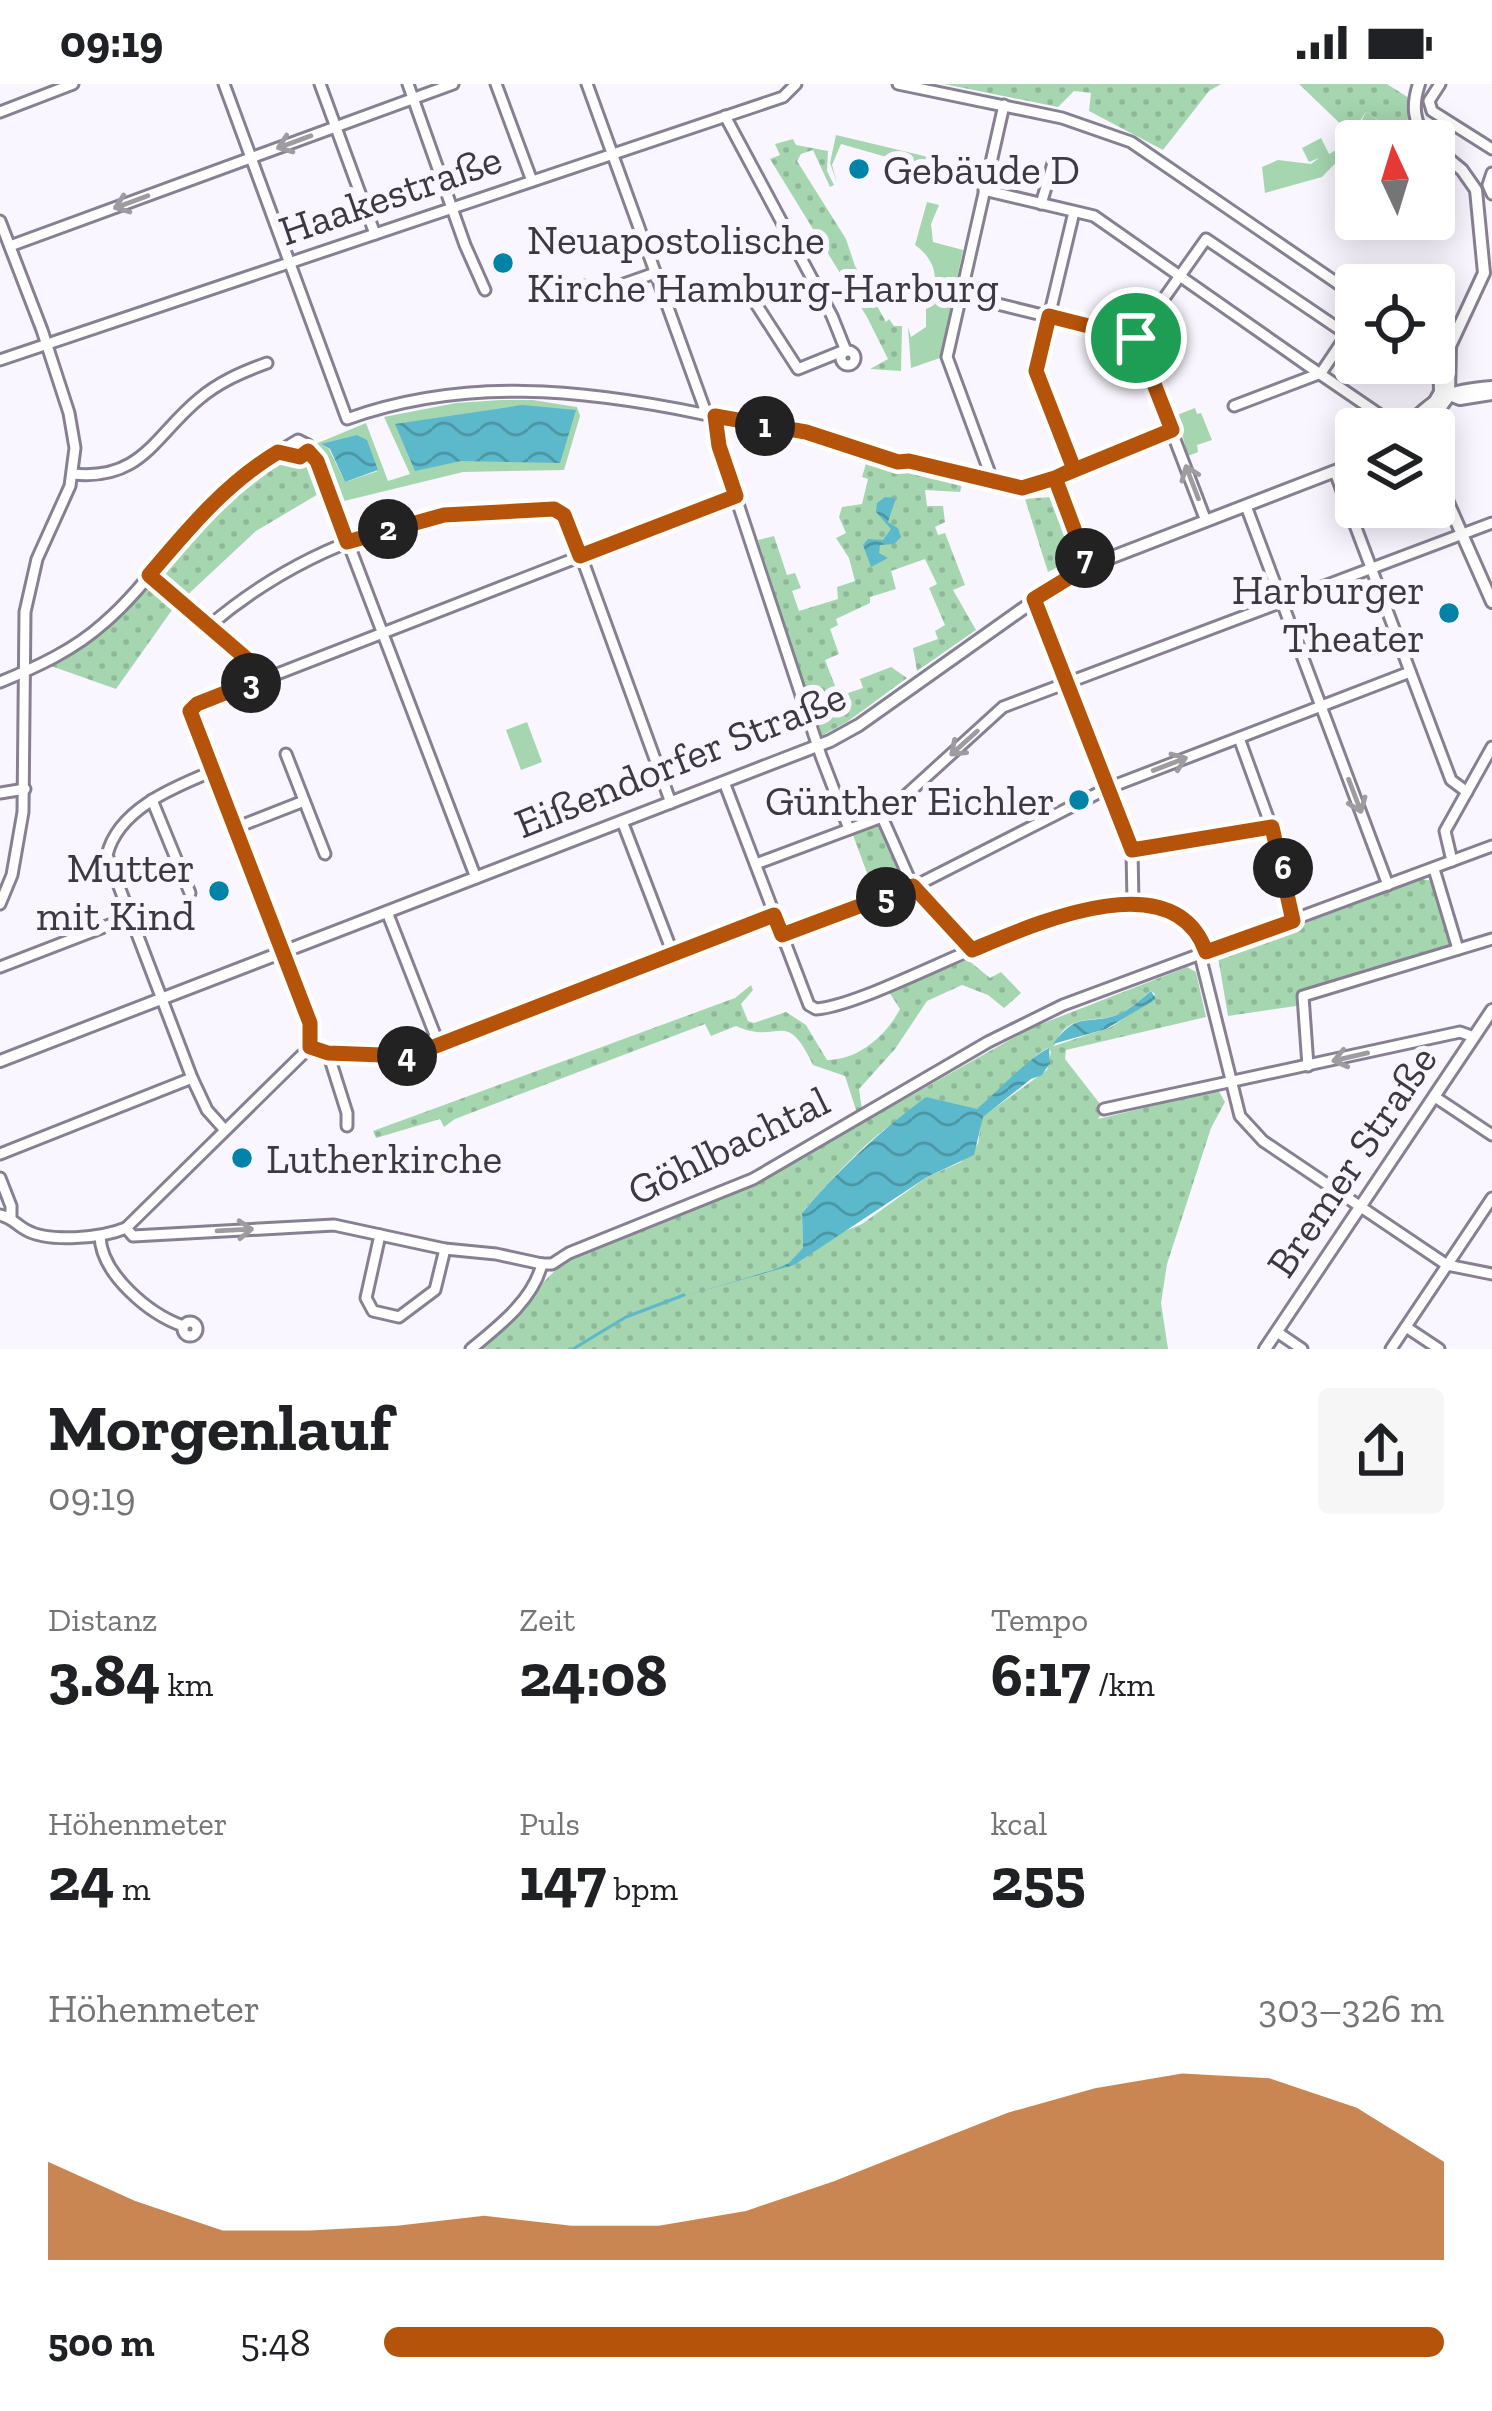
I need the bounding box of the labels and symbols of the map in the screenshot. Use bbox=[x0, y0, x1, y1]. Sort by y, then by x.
north arrow bbox=[1335, 120, 1455, 240]
street label: Haakestraße bbox=[272, 133, 508, 256]
one-way arrow bbox=[277, 133, 314, 154]
place label: Gebäude D bbox=[883, 144, 1080, 195]
marker: Gebäude D bbox=[846, 156, 872, 182]
one-way arrow bbox=[114, 193, 151, 214]
place label: Neuapostolische Kirche Hamburg-Harburg bbox=[527, 214, 999, 313]
marker: Neuapostolische Kirche Hamburg-Harburg bbox=[490, 250, 516, 276]
pin bbox=[1085, 287, 1187, 389]
pin: 1 bbox=[735, 396, 795, 456]
one-way arrow bbox=[1179, 464, 1201, 501]
pin: 2 bbox=[358, 499, 418, 559]
pin: 7 bbox=[1055, 528, 1115, 588]
place label: Harburger Theater bbox=[1232, 564, 1425, 663]
marker: Harburger Theater bbox=[1436, 600, 1462, 626]
pin: 3 bbox=[221, 653, 281, 713]
street label: Eißendorfer Straße bbox=[507, 670, 853, 849]
one-way arrow bbox=[949, 729, 979, 756]
one-way arrow bbox=[1151, 752, 1188, 774]
place label: Günther Eichler bbox=[765, 775, 1055, 826]
one-way arrow bbox=[1345, 776, 1367, 813]
marker: Günther Eichler bbox=[1066, 787, 1092, 813]
pin: 6 bbox=[1253, 838, 1313, 898]
place label: Mutter mit Kind bbox=[36, 842, 195, 941]
pin: 5 bbox=[856, 867, 916, 927]
marker: Mutter mit Kind bbox=[206, 878, 232, 904]
pin: 4 bbox=[377, 1026, 437, 1086]
street label: Bremer Straße bbox=[1255, 1036, 1448, 1287]
one-way arrow bbox=[1332, 1046, 1370, 1069]
street label: Göhlbachtal bbox=[619, 1075, 837, 1216]
place label: Lutherkirche bbox=[266, 1133, 502, 1184]
marker: Lutherkirche bbox=[229, 1145, 255, 1171]
one-way arrow bbox=[215, 1218, 254, 1241]

